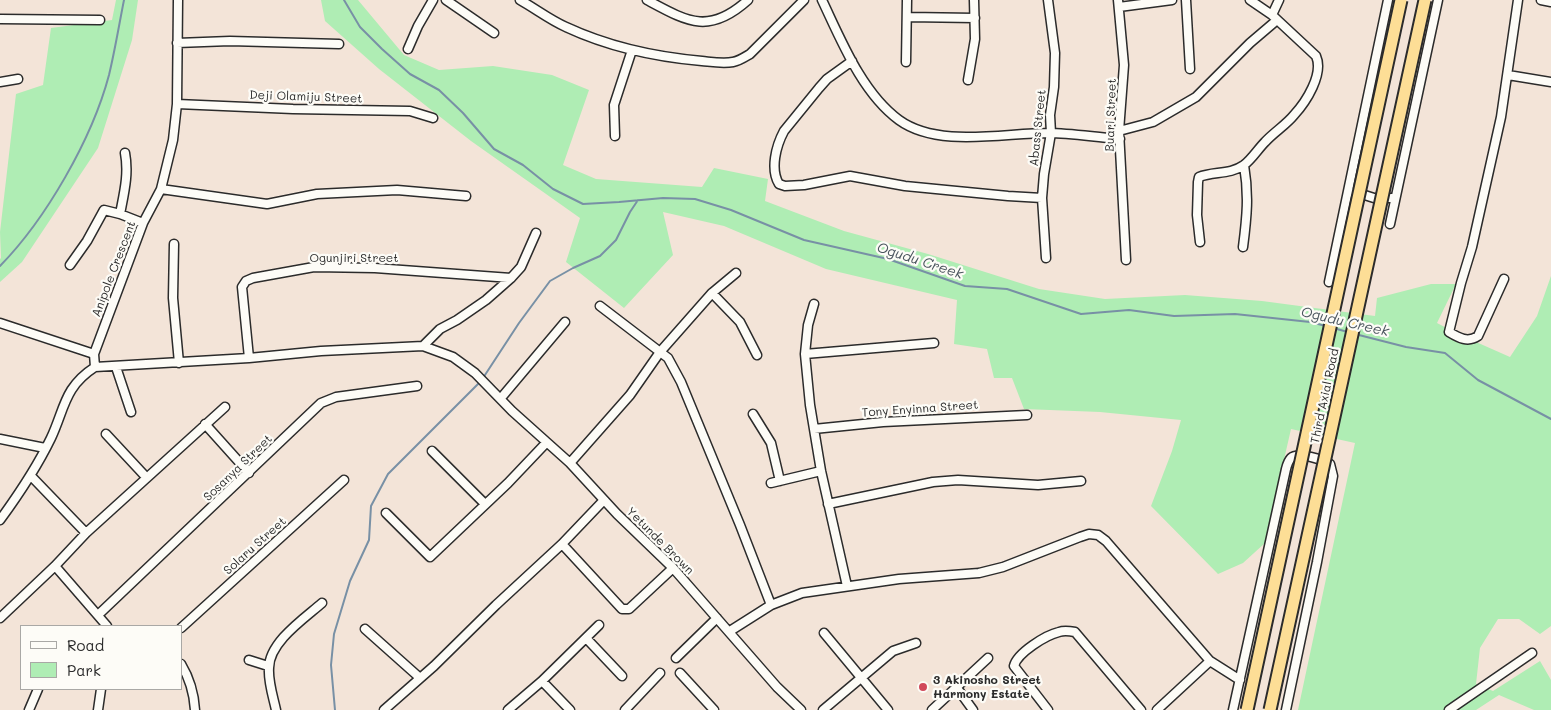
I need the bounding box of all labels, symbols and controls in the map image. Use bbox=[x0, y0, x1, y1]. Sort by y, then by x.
street label: Buari Street bbox=[1103, 78, 1119, 152]
street label: Deji Olamiju Street bbox=[249, 88, 363, 106]
street label: Abass Street bbox=[1027, 89, 1049, 167]
street label: Anipole Crescent bbox=[89, 219, 139, 319]
water label: Ogudu Creek bbox=[875, 239, 965, 283]
street label: Ogunjiri Street bbox=[309, 251, 399, 265]
water label: Ogudu Creek bbox=[1299, 304, 1391, 340]
street label: Third Axial Road bbox=[1308, 347, 1342, 445]
street label: Tony Enyinna Street bbox=[861, 398, 979, 420]
street label: Sosanya Street bbox=[201, 432, 275, 504]
street label: Yetunde Brown bbox=[623, 504, 697, 578]
street label: Solaru Street bbox=[221, 514, 289, 578]
legend bbox=[20, 625, 182, 690]
text: Road bbox=[67, 635, 104, 655]
text: Park bbox=[67, 660, 101, 680]
place label: 3 Akinosho Street Harmony Estate bbox=[933, 673, 1041, 701]
marker: 3 Akinosho Street Harmony Estate bbox=[917, 681, 929, 693]

